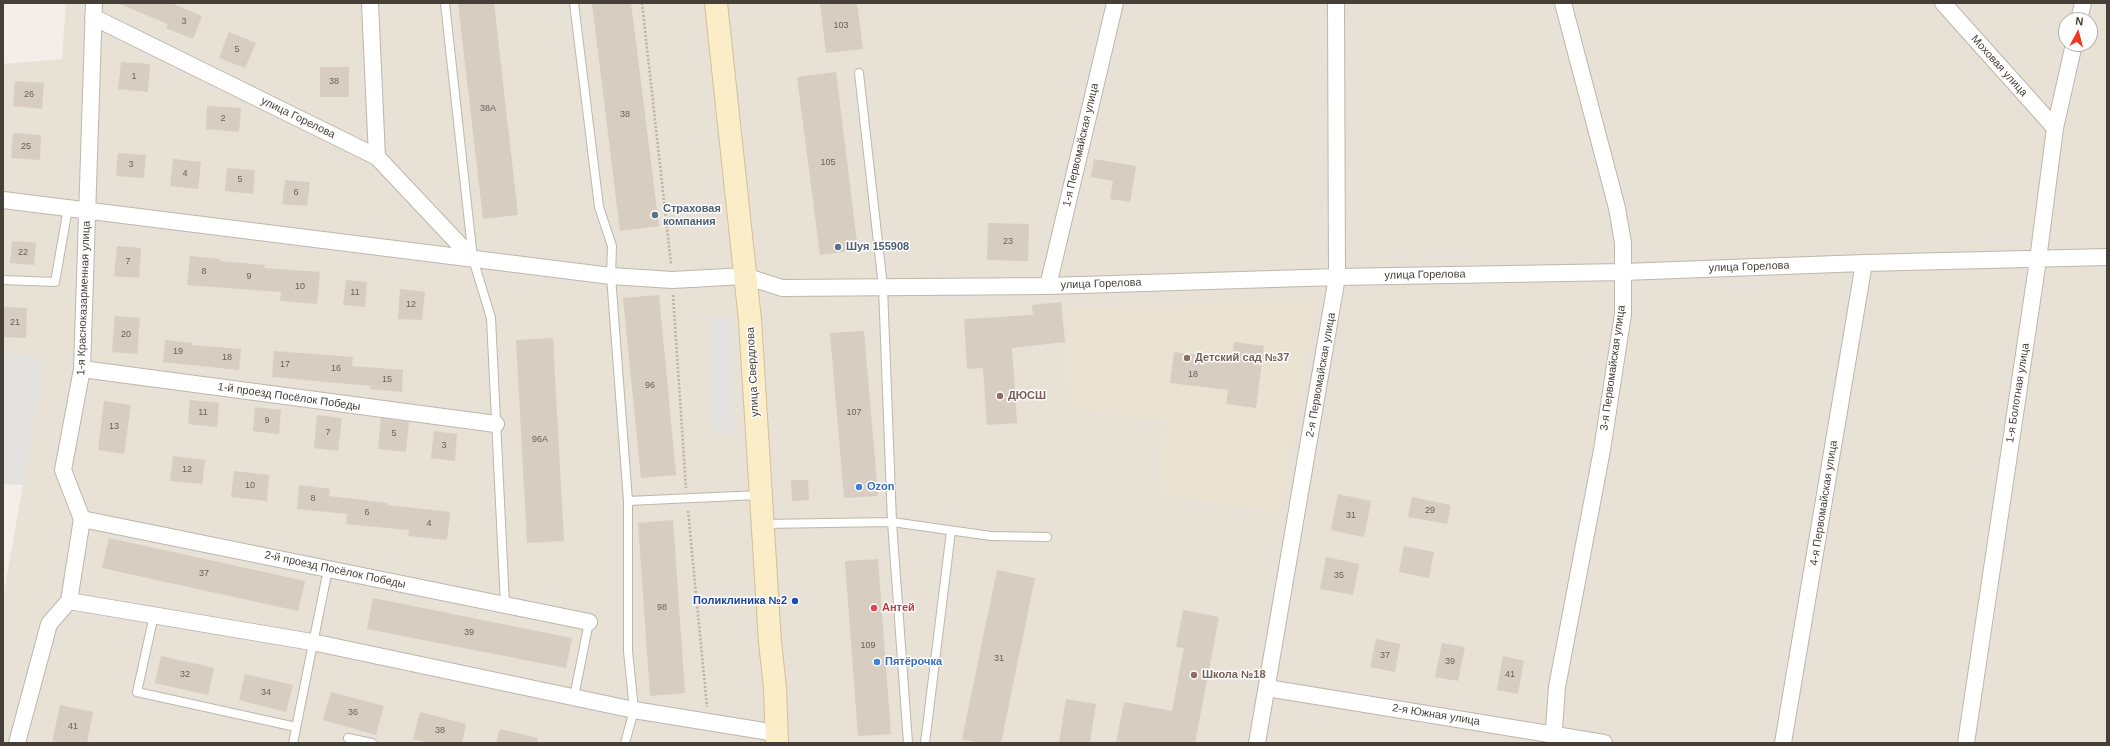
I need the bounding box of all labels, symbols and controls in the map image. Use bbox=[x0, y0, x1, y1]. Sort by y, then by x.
north arrow bbox=[2058, 12, 2098, 52]
text: N bbox=[2075, 15, 2084, 28]
house number: 3 bbox=[181, 17, 187, 27]
house number: 103 bbox=[833, 21, 849, 31]
street label: Моховая улица bbox=[1968, 33, 2030, 99]
house number: 5 bbox=[234, 45, 240, 55]
house number: 1 bbox=[131, 72, 137, 82]
house number: 38 bbox=[329, 77, 339, 87]
street label: 1-я Первомайская улица bbox=[1060, 82, 1102, 208]
house number: 26 bbox=[24, 90, 34, 100]
street label: улица Горелова bbox=[259, 94, 337, 142]
house number: 38А bbox=[480, 104, 496, 114]
house number: 38 bbox=[620, 110, 630, 120]
house number: 2 bbox=[220, 114, 226, 124]
house number: 25 bbox=[21, 142, 31, 152]
house number: 105 bbox=[820, 158, 836, 168]
house number: 3 bbox=[128, 160, 134, 170]
house number: 4 bbox=[182, 169, 188, 179]
house number: 5 bbox=[237, 175, 243, 185]
house number: 6 bbox=[293, 188, 299, 198]
place label: Страховая компания bbox=[663, 202, 721, 228]
marker: Страховая компания bbox=[650, 210, 660, 220]
street label: 1-я Красноказарменная улица bbox=[75, 220, 93, 376]
house number: 23 bbox=[1003, 237, 1013, 247]
place label: Шуя 155908 bbox=[846, 240, 909, 254]
marker: Шуя 155908 bbox=[833, 242, 843, 252]
house number: 22 bbox=[18, 248, 28, 258]
house number: 7 bbox=[125, 257, 131, 267]
street label: улица Горелова bbox=[1708, 259, 1790, 275]
house number: 8 bbox=[201, 267, 207, 277]
street label: улица Горелова bbox=[1384, 268, 1466, 282]
house number: 9 bbox=[246, 272, 252, 282]
street label: улица Горелова bbox=[1060, 276, 1142, 292]
house number: 10 bbox=[295, 282, 305, 292]
house number: 11 bbox=[350, 288, 360, 298]
house number: 12 bbox=[406, 300, 416, 310]
street label: 3-я Первомайская улица bbox=[1598, 304, 1628, 432]
street label: 2-я Первомайская улица bbox=[1304, 312, 1338, 438]
house number: 21 bbox=[10, 318, 20, 328]
street label: улица Свердлова bbox=[744, 327, 762, 417]
house number: 20 bbox=[121, 330, 131, 340]
street label: 1-я Болотная улица bbox=[2004, 342, 2032, 444]
house number: 19 bbox=[173, 347, 183, 357]
place label: Детский сад №37 bbox=[1195, 351, 1289, 365]
house number: 18 bbox=[222, 353, 232, 363]
marker: Детский сад №37 bbox=[1182, 353, 1192, 363]
house number: 17 bbox=[280, 360, 290, 370]
house number: 16 bbox=[331, 364, 341, 374]
house number: 18 bbox=[1188, 370, 1198, 380]
house number: 15 bbox=[382, 375, 392, 385]
street label: 1-й проезд Посёлок Победы bbox=[217, 380, 361, 414]
house number: 96 bbox=[645, 381, 655, 391]
place label: ДЮСШ bbox=[1008, 389, 1046, 403]
marker: ДЮСШ bbox=[995, 391, 1005, 401]
house number: 11 bbox=[198, 408, 208, 418]
house number: 107 bbox=[846, 408, 862, 418]
house number: 9 bbox=[264, 416, 270, 426]
house number: 13 bbox=[109, 422, 119, 432]
house number: 7 bbox=[325, 428, 331, 438]
house number: 5 bbox=[391, 429, 397, 439]
house number: 96А bbox=[532, 435, 548, 445]
street label: 4-я Первомайская улица bbox=[1808, 439, 1840, 567]
house number: 3 bbox=[441, 441, 447, 451]
house number: 12 bbox=[182, 465, 192, 475]
place label: Ozon bbox=[867, 480, 894, 494]
house number: 10 bbox=[245, 481, 255, 491]
marker: Ozon bbox=[854, 482, 864, 492]
house number: 8 bbox=[310, 494, 316, 504]
house number: 29 bbox=[1425, 506, 1435, 516]
house number: 6 bbox=[364, 508, 370, 518]
house number: 31 bbox=[1346, 511, 1356, 521]
house number: 4 bbox=[426, 519, 432, 529]
street label: 2-й проезд Посёлок Победы bbox=[263, 549, 407, 591]
house number: 37 bbox=[199, 569, 209, 579]
house number: 35 bbox=[1334, 571, 1344, 581]
place label: Поликлиника №2 bbox=[693, 594, 787, 608]
marker: Поликлиника №2 bbox=[790, 596, 800, 606]
place label: Антей bbox=[882, 601, 915, 615]
house number: 98 bbox=[657, 603, 667, 613]
marker: Антей bbox=[869, 603, 879, 613]
house number: 39 bbox=[464, 628, 474, 638]
house number: 109 bbox=[860, 641, 876, 651]
house number: 37 bbox=[1380, 651, 1390, 661]
house number: 31 bbox=[994, 654, 1004, 664]
place label: Пятёрочка bbox=[885, 655, 942, 669]
marker: Пятёрочка bbox=[872, 657, 882, 667]
house number: 39 bbox=[1445, 657, 1455, 667]
place label: Школа №18 bbox=[1202, 668, 1266, 682]
house number: 32 bbox=[180, 670, 190, 680]
marker: Школа №18 bbox=[1189, 670, 1199, 680]
house number: 41 bbox=[1505, 670, 1515, 680]
house number: 34 bbox=[261, 688, 271, 698]
street label: 2-я Южная улица bbox=[1391, 702, 1481, 728]
house number: 36 bbox=[348, 708, 358, 718]
house number: 41 bbox=[68, 722, 78, 732]
house number: 38 bbox=[435, 726, 445, 736]

